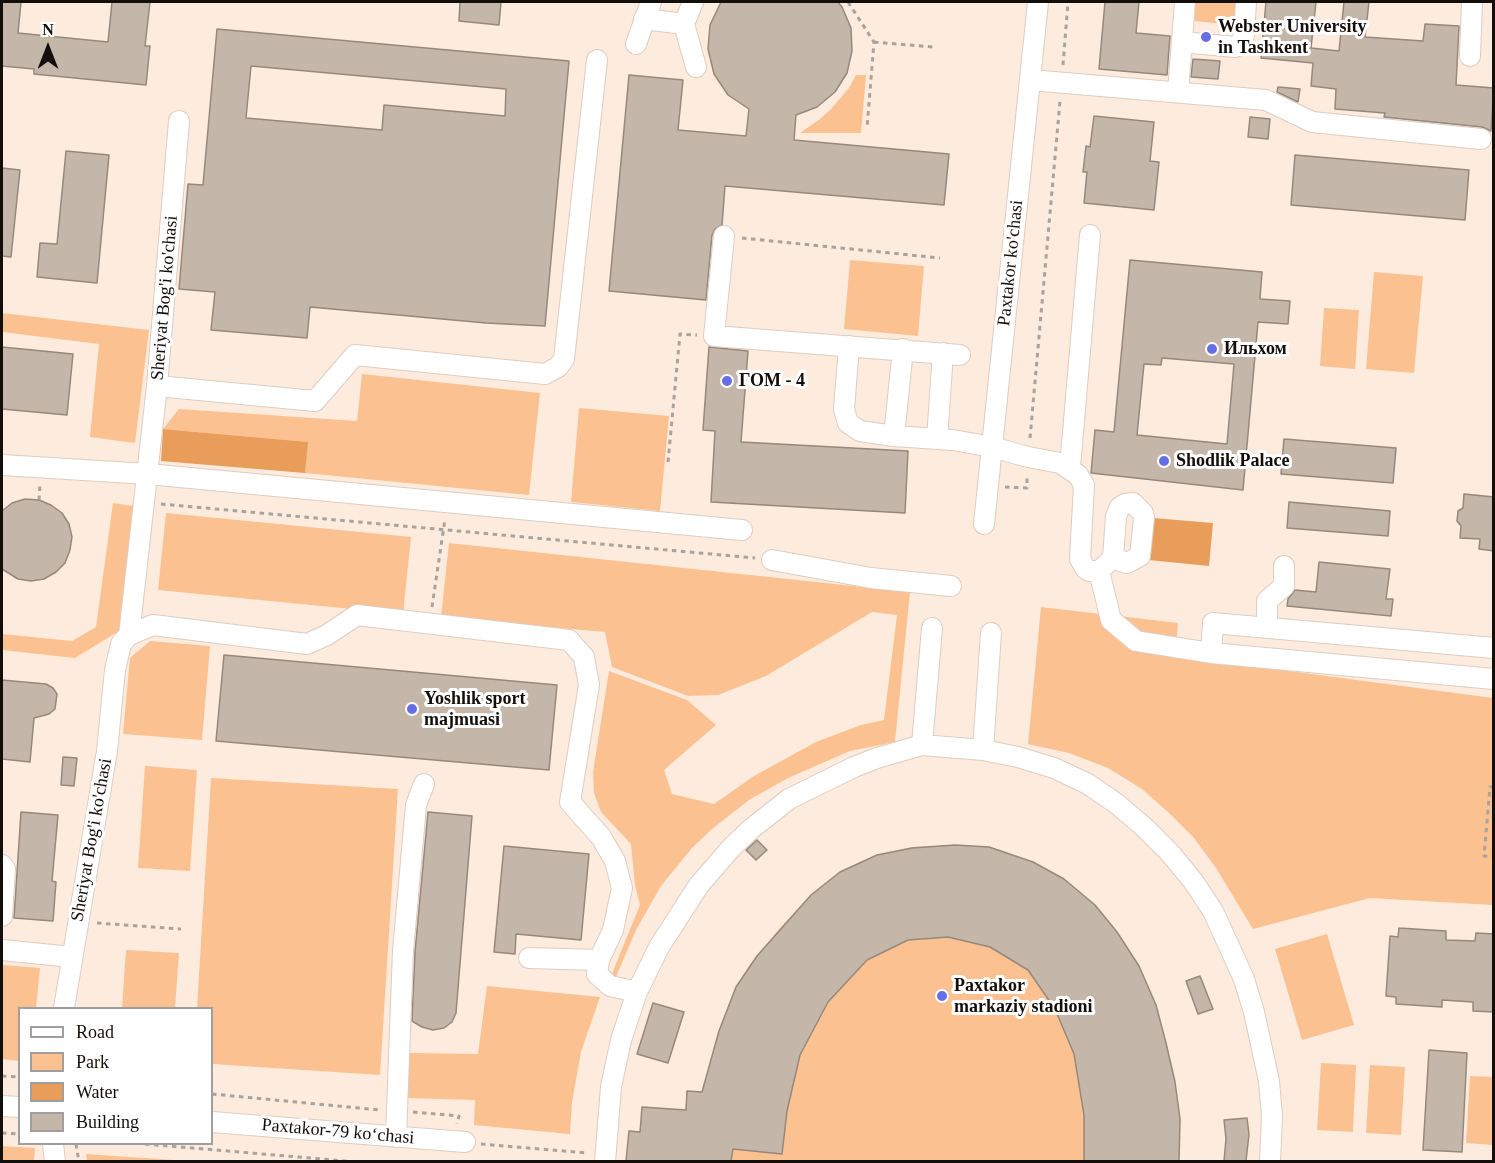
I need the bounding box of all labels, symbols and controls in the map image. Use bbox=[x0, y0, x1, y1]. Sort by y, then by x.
place label: Webster University in Tashkent bbox=[1218, 16, 1366, 58]
north arrow bbox=[18, 18, 78, 78]
text: N bbox=[42, 21, 54, 38]
marker: Webster University in Tashkent bbox=[1199, 30, 1213, 44]
street label: Paxtakor ko'chasi bbox=[994, 199, 1028, 327]
street label: Sheriyat Bog'i ko'chasi bbox=[147, 215, 183, 381]
place label: Ильхом bbox=[1224, 338, 1287, 360]
marker: Ильхом bbox=[1205, 342, 1219, 356]
place label: ГОМ - 4 bbox=[739, 370, 805, 392]
marker: ГОМ - 4 bbox=[720, 374, 734, 388]
place label: Shodlik Palace bbox=[1176, 450, 1290, 472]
marker: Shodlik Palace bbox=[1157, 454, 1171, 468]
place label: Yoshlik sport majmuasi bbox=[424, 688, 526, 730]
marker: Yoshlik sport majmuasi bbox=[405, 702, 419, 716]
street label: Sheriyat Bog'i ko'chasi bbox=[67, 757, 117, 923]
place label: Paxtakor markaziy stadioni bbox=[954, 975, 1093, 1018]
marker: Paxtakor markaziy stadioni bbox=[935, 989, 949, 1003]
legend bbox=[18, 1007, 213, 1145]
text: Road bbox=[76, 1022, 114, 1042]
text: Park bbox=[76, 1052, 109, 1072]
text: Water bbox=[76, 1082, 119, 1102]
text: Building bbox=[76, 1112, 139, 1132]
street label: Paxtakor-79 ko‘chasi bbox=[261, 1115, 415, 1149]

